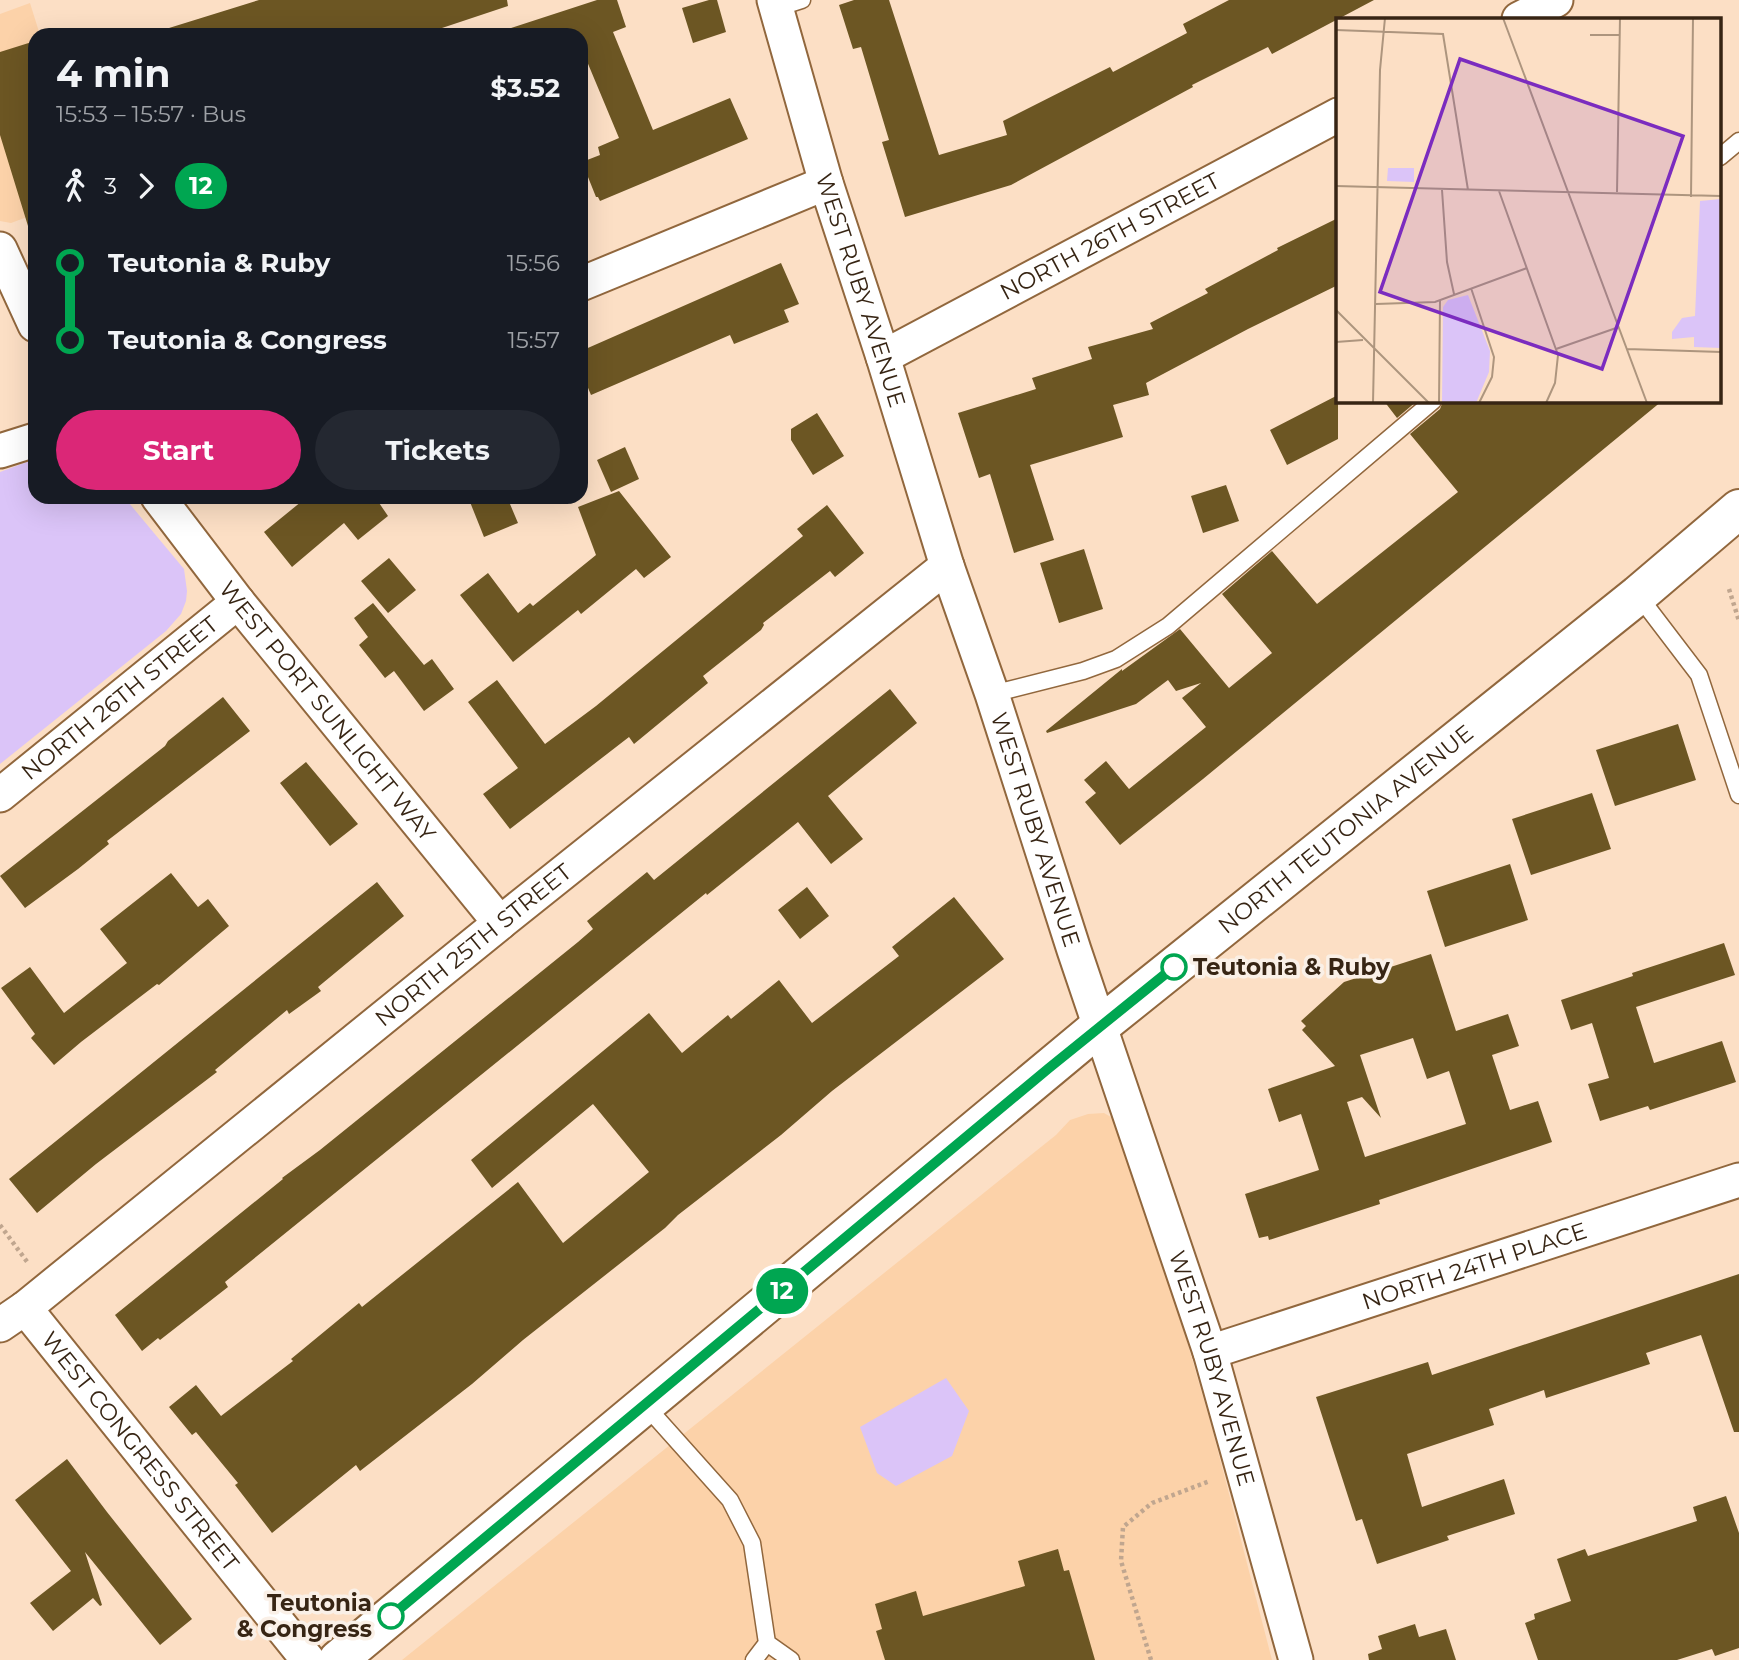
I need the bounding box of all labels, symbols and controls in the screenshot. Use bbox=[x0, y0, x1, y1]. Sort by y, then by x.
inset map bbox=[1336, 18, 1722, 402]
text: 4 min bbox=[56, 50, 171, 97]
text: $3.52 bbox=[491, 72, 560, 104]
text: 15:53 – 15:57 · Bus bbox=[56, 100, 246, 128]
street label: NORTH 26TH STREET bbox=[995, 166, 1225, 306]
icon: walk bbox=[56, 167, 94, 205]
icon: forward bbox=[127, 167, 165, 205]
street label: WEST RUBY AVENUE bbox=[810, 170, 912, 411]
text: 12 bbox=[189, 171, 213, 200]
text: 3 bbox=[104, 172, 117, 200]
text: Teutonia & Ruby bbox=[108, 247, 330, 279]
text: 15:56 bbox=[507, 249, 560, 277]
text: Teutonia & Congress bbox=[108, 324, 387, 356]
text: 15:57 bbox=[508, 326, 560, 354]
button: Start bbox=[56, 410, 301, 490]
button: Tickets bbox=[315, 410, 560, 490]
street label: WEST PORT SUNLIGHT WAY bbox=[213, 575, 442, 847]
street label: NORTH 26TH STREET bbox=[16, 610, 224, 786]
street label: WEST RUBY AVENUE bbox=[985, 709, 1086, 950]
street label: NORTH TEUTONIA AVENUE bbox=[1213, 719, 1479, 940]
street label: NORTH 25TH STREET bbox=[370, 857, 578, 1032]
place label: Teutonia & Ruby bbox=[1193, 953, 1390, 981]
marker: Teutonia & Ruby bbox=[1161, 954, 1187, 980]
street label: NORTH 24TH PLACE bbox=[1358, 1216, 1590, 1316]
street label: WEST RUBY AVENUE bbox=[1163, 1247, 1261, 1489]
line badge: 12 bbox=[750, 1268, 814, 1314]
text: 12 bbox=[770, 1276, 794, 1305]
street label: WEST CONGRESS STREET bbox=[36, 1326, 245, 1577]
place label: Teutonia & Congress bbox=[237, 1589, 372, 1643]
marker: Teutonia & Congress bbox=[378, 1603, 404, 1629]

